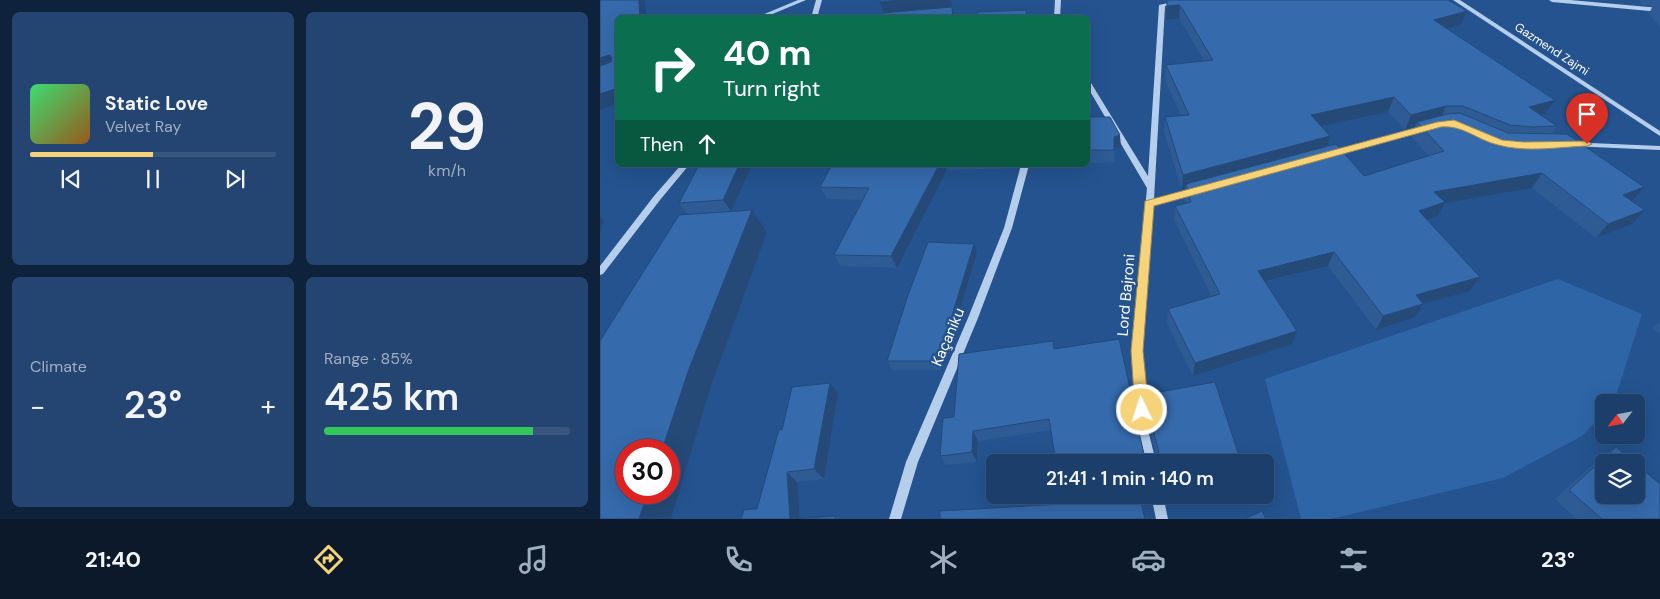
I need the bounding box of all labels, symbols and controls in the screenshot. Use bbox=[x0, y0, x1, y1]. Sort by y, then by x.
street label: Gazmend Zajmi bbox=[1512, 19, 1592, 79]
text: 40 m bbox=[723, 30, 812, 76]
icon: right bbox=[640, 35, 705, 100]
text: Turn right bbox=[723, 74, 820, 103]
text: 29 bbox=[408, 85, 486, 169]
text: Static Love bbox=[105, 91, 208, 116]
pin bbox=[1566, 93, 1608, 144]
icon: arrive bbox=[1573, 100, 1601, 128]
text: Velvet Ray bbox=[105, 116, 181, 137]
icon: ahead bbox=[693, 130, 721, 158]
text: Then bbox=[640, 132, 683, 157]
text: km/h bbox=[428, 160, 466, 181]
icon: previous bbox=[57, 165, 85, 193]
icon: pause bbox=[139, 165, 167, 193]
icon: next bbox=[221, 165, 249, 193]
street label: Lord Bajroni bbox=[1112, 253, 1140, 337]
street label: Kaçaniku bbox=[927, 305, 969, 369]
text: Range · 85% bbox=[324, 348, 413, 369]
text: Climate bbox=[30, 356, 87, 377]
text: 425 km bbox=[324, 372, 459, 422]
text: 23° bbox=[124, 380, 182, 430]
position arrow bbox=[1115, 383, 1167, 435]
text: − bbox=[30, 388, 45, 425]
text: + bbox=[261, 388, 276, 425]
north arrow bbox=[1595, 394, 1645, 444]
map controls bbox=[1595, 394, 1645, 504]
speed limit sign: 30 bbox=[615, 439, 680, 504]
button: layers bbox=[1595, 454, 1645, 504]
text: 21:41 · 1 min · 140 m bbox=[1046, 466, 1214, 491]
icon: directions bbox=[311, 542, 346, 577]
icon: music bbox=[516, 542, 551, 577]
icon: phone bbox=[721, 542, 756, 577]
icon: climate bbox=[926, 542, 961, 577]
icon: car bbox=[1131, 542, 1166, 577]
icon: filters bbox=[1336, 542, 1371, 577]
text: 21:40 bbox=[85, 545, 141, 574]
text: 23° bbox=[1541, 545, 1575, 574]

